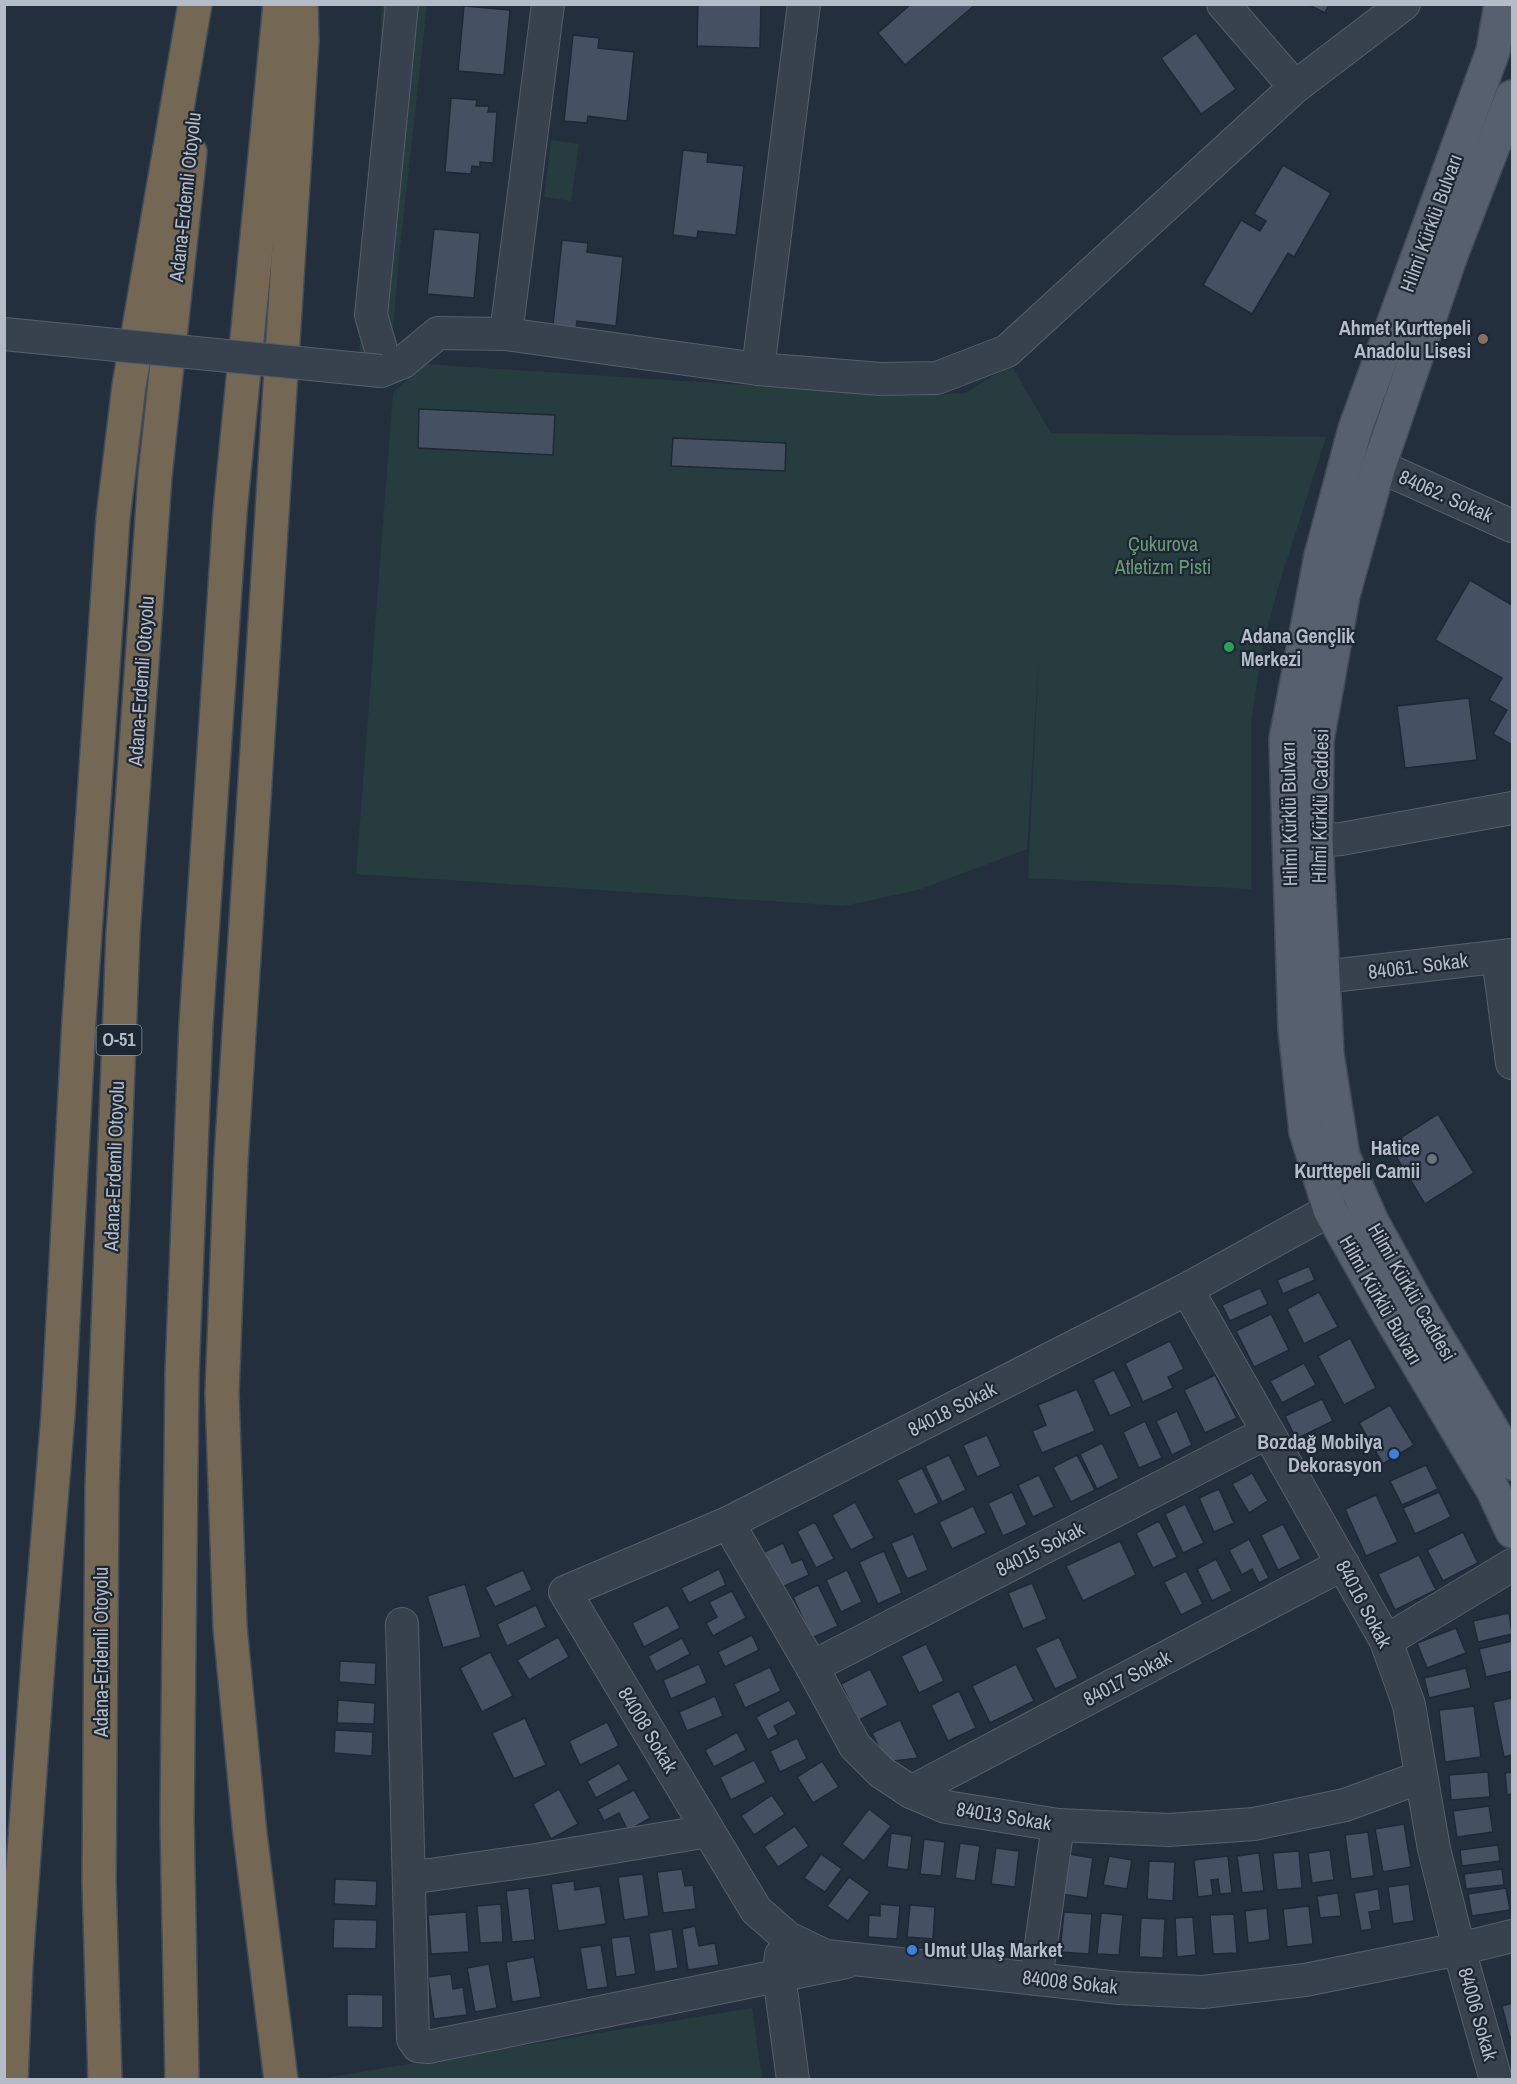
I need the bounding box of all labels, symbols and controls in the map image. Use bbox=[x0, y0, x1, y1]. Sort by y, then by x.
street label: Adana-Erdemli Otoyolu bbox=[162, 111, 207, 284]
street label: Hilmi Kürklü Bulvarı bbox=[1393, 150, 1468, 296]
place label: Ahmet Kurttepeli Anadolu Lisesi bbox=[1339, 314, 1471, 364]
marker: Ahmet Kurttepeli Anadolu Lisesi bbox=[1476, 332, 1490, 346]
street label: 84062. Sokak bbox=[1395, 463, 1498, 529]
park label: Çukurova Atletizm Pisti bbox=[1114, 530, 1211, 580]
street label: Adana-Erdemli Otoyolu bbox=[121, 595, 160, 768]
place label: Adana Gençlik Merkezi bbox=[1241, 622, 1356, 672]
marker: Adana Gençlik Merkezi bbox=[1222, 640, 1236, 654]
street label: Hilmi Kürklü Caddesi bbox=[1305, 728, 1334, 884]
street label: Hilmi Kürklü Bulvarı bbox=[1274, 741, 1303, 887]
street label: 84061. Sokak bbox=[1367, 946, 1470, 985]
road number: O-51 bbox=[96, 1025, 142, 1055]
street label: Adana-Erdemli Otoyolu bbox=[97, 1080, 130, 1253]
place label: Hatice Kurttepeli Camii bbox=[1294, 1134, 1420, 1184]
marker: Hatice Kurttepeli Camii bbox=[1425, 1152, 1439, 1166]
street label: Hilmi Kürklü Caddesi bbox=[1362, 1218, 1463, 1366]
street label: Hilmi Kürklü Bulvarı bbox=[1334, 1230, 1429, 1369]
street label: 84018 Sokak bbox=[903, 1374, 1001, 1442]
place label: Bozdağ Mobilya Dekorasyon bbox=[1257, 1428, 1382, 1478]
marker: Bozdağ Mobilya Dekorasyon bbox=[1387, 1447, 1401, 1461]
street label: 84015 Sokak bbox=[991, 1514, 1089, 1582]
street label: 84016 Sokak bbox=[1330, 1555, 1399, 1653]
street label: Adana-Erdemli Otoyolu bbox=[87, 1567, 114, 1738]
street label: 84017 Sokak bbox=[1078, 1643, 1176, 1712]
street label: 84008 Sokak bbox=[612, 1682, 685, 1778]
street label: 84013 Sokak bbox=[955, 1795, 1054, 1836]
place label: Umut Ulaş Market bbox=[924, 1936, 1063, 1963]
marker: Umut Ulaş Market bbox=[905, 1943, 919, 1957]
street label: 84008 Sokak bbox=[1021, 1963, 1120, 2000]
street label: 84006 Sokak bbox=[1452, 1964, 1505, 2064]

